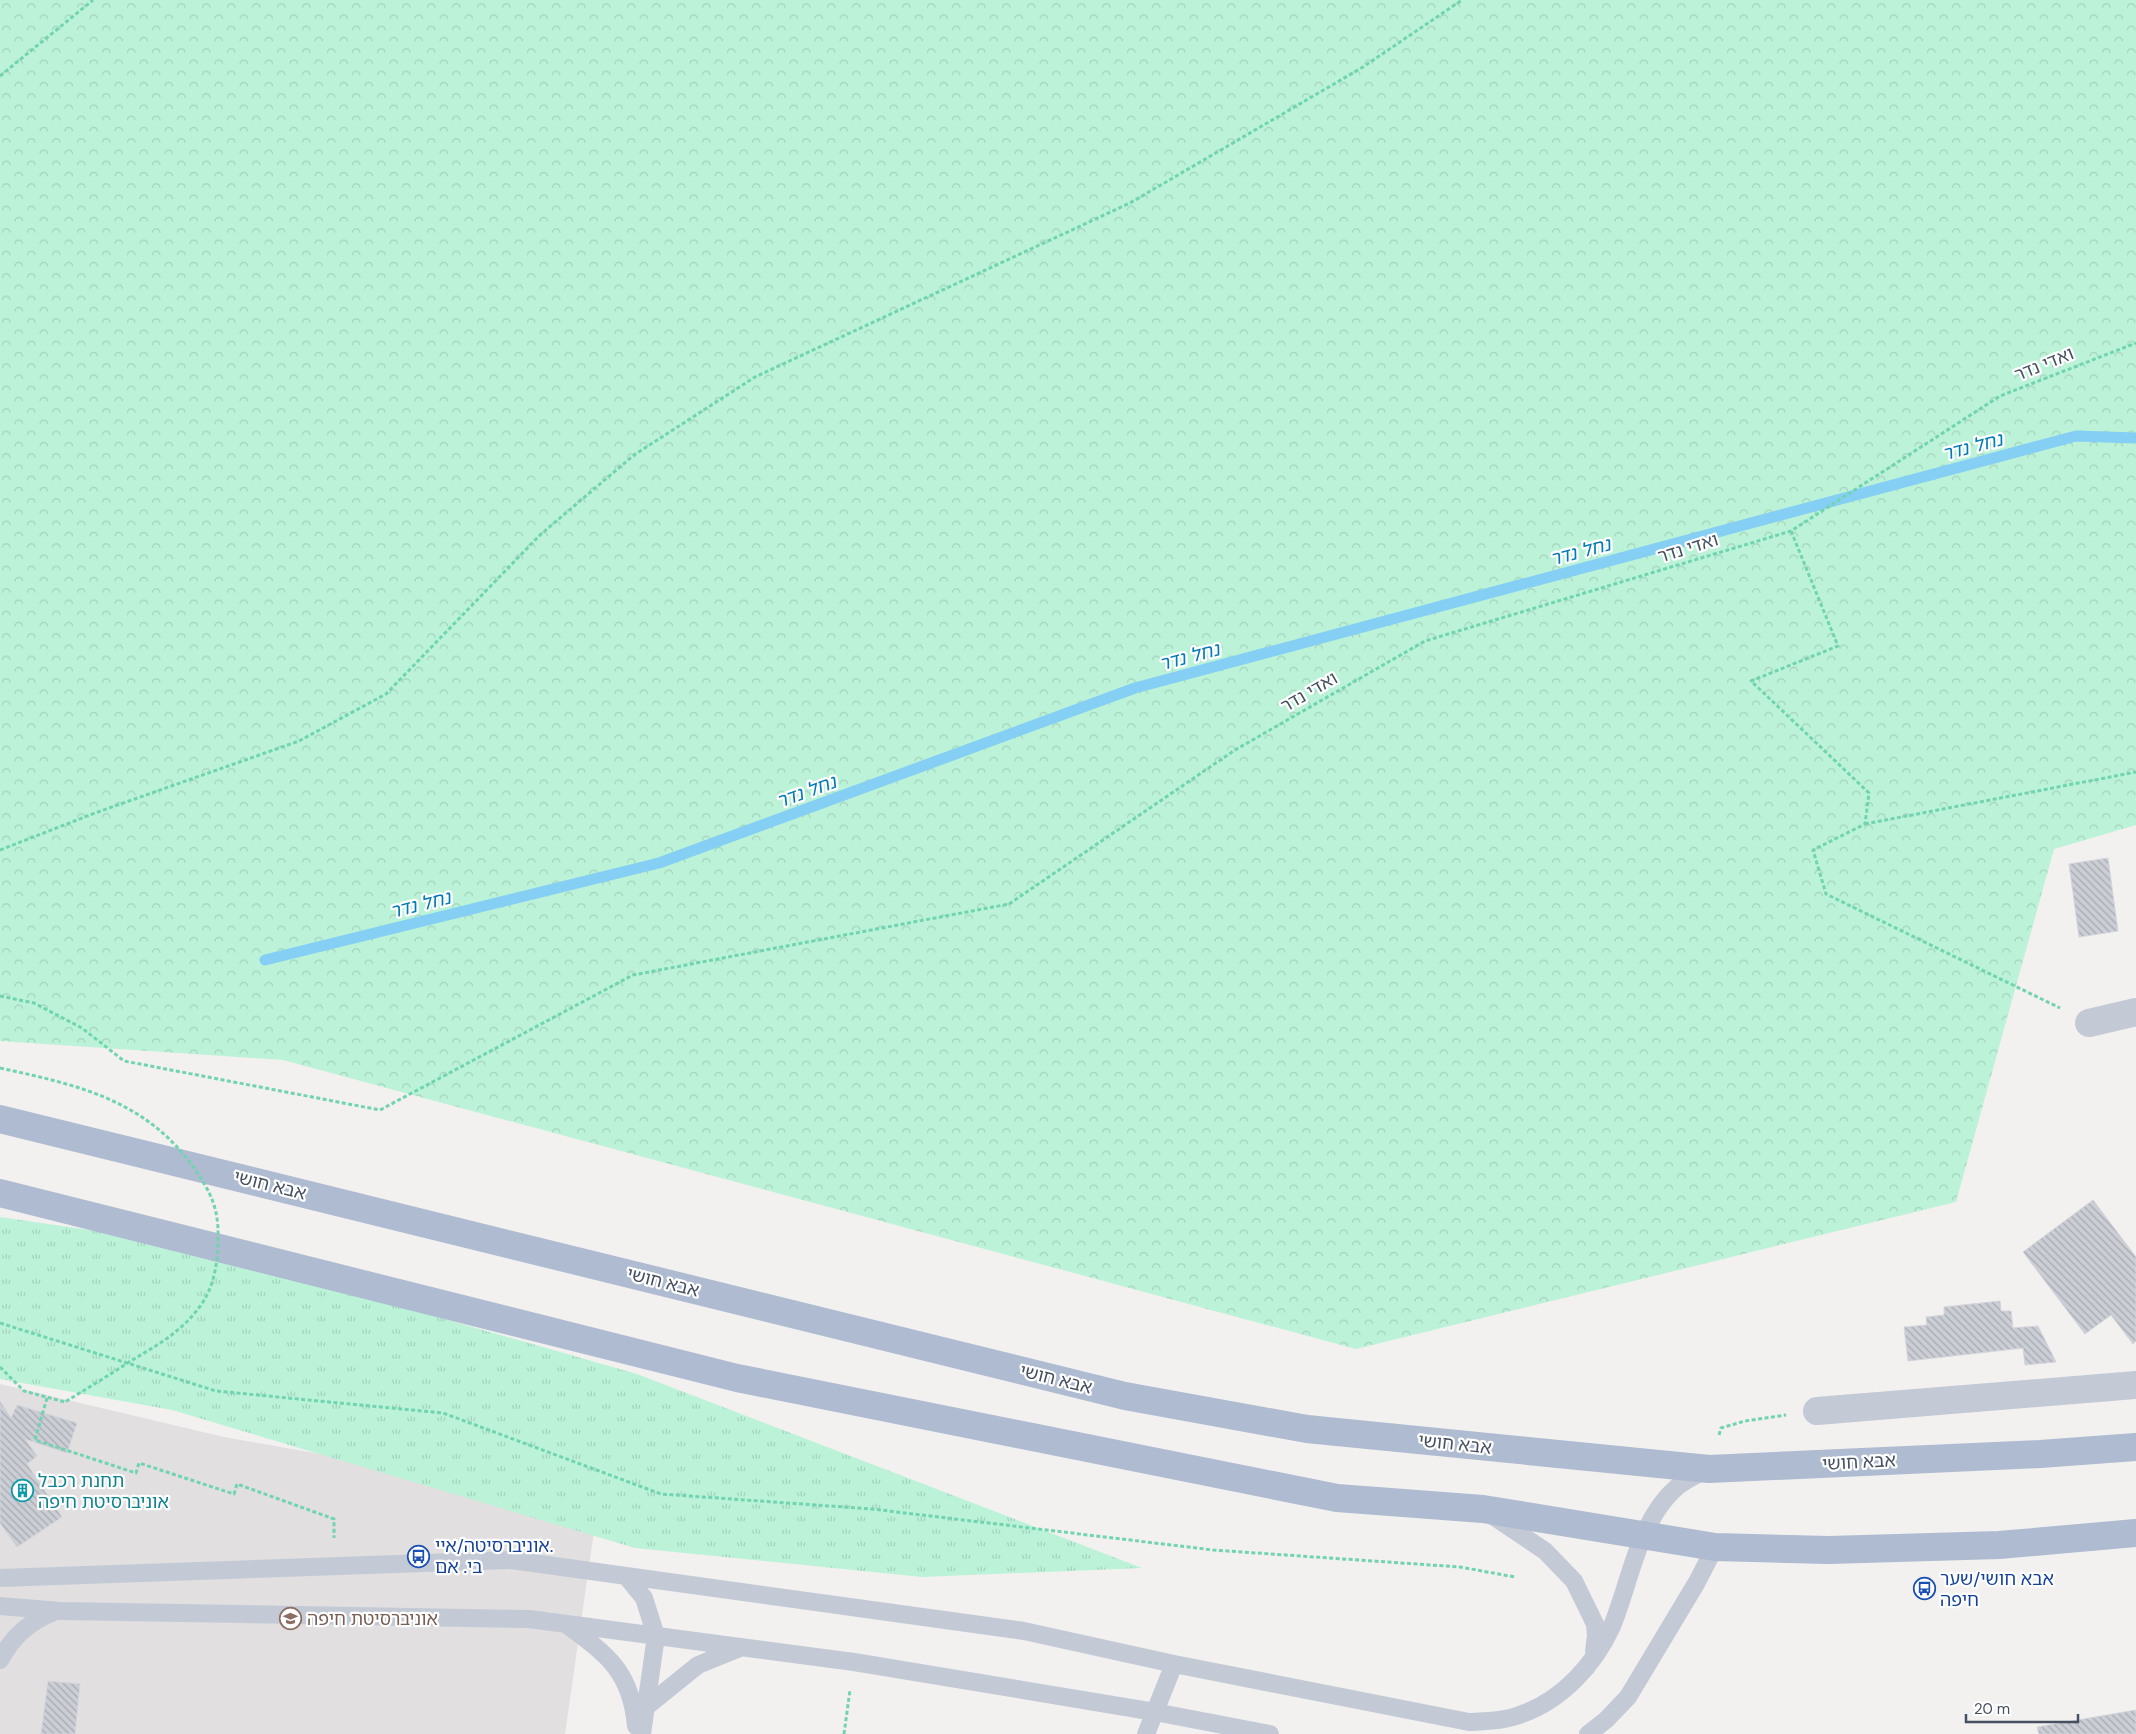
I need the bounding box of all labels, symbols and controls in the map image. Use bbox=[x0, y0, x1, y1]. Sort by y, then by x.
street label: ואדי נדר bbox=[2011, 341, 2077, 387]
water label: נחל נדר bbox=[1939, 426, 2007, 467]
street label: ואדי נדר bbox=[1655, 527, 1721, 569]
water label: נחל נדר bbox=[1547, 531, 1615, 572]
water label: נחל נדר bbox=[1156, 636, 1224, 677]
street label: ואדי נדר bbox=[1276, 666, 1342, 718]
water label: נחל נדר bbox=[773, 769, 841, 814]
water label: נחל נדר bbox=[387, 884, 455, 924]
street label: אבא חושי bbox=[231, 1164, 309, 1206]
street label: אבא חושי bbox=[624, 1261, 702, 1303]
street label: אבא חושי bbox=[1017, 1358, 1095, 1400]
street label: אבא חושי bbox=[1417, 1428, 1493, 1460]
street label: אבא חושי bbox=[1822, 1448, 1896, 1476]
place label: תחנת רכבל אוניברסיטת חיפה bbox=[38, 1469, 169, 1514]
building icon: תחנת רכבל אוניברסיטת חיפה bbox=[10, 1479, 34, 1503]
place label: אוניברסיטה/איי. בי. אם bbox=[435, 1534, 553, 1579]
bus stop icon: אוניברסיטה/איי. בי. אם bbox=[407, 1544, 431, 1568]
place label: אבא חושי/שער חיפה bbox=[1940, 1567, 2054, 1612]
bus stop icon: אבא חושי/שער חיפה bbox=[1912, 1577, 1936, 1601]
school or university icon: אוניברסיטת חיפה bbox=[279, 1607, 303, 1631]
place label: אוניברסיטת חיפה bbox=[307, 1607, 438, 1631]
scale bar bbox=[1966, 1692, 2078, 1724]
text: 20 m bbox=[1974, 1699, 2010, 1719]

